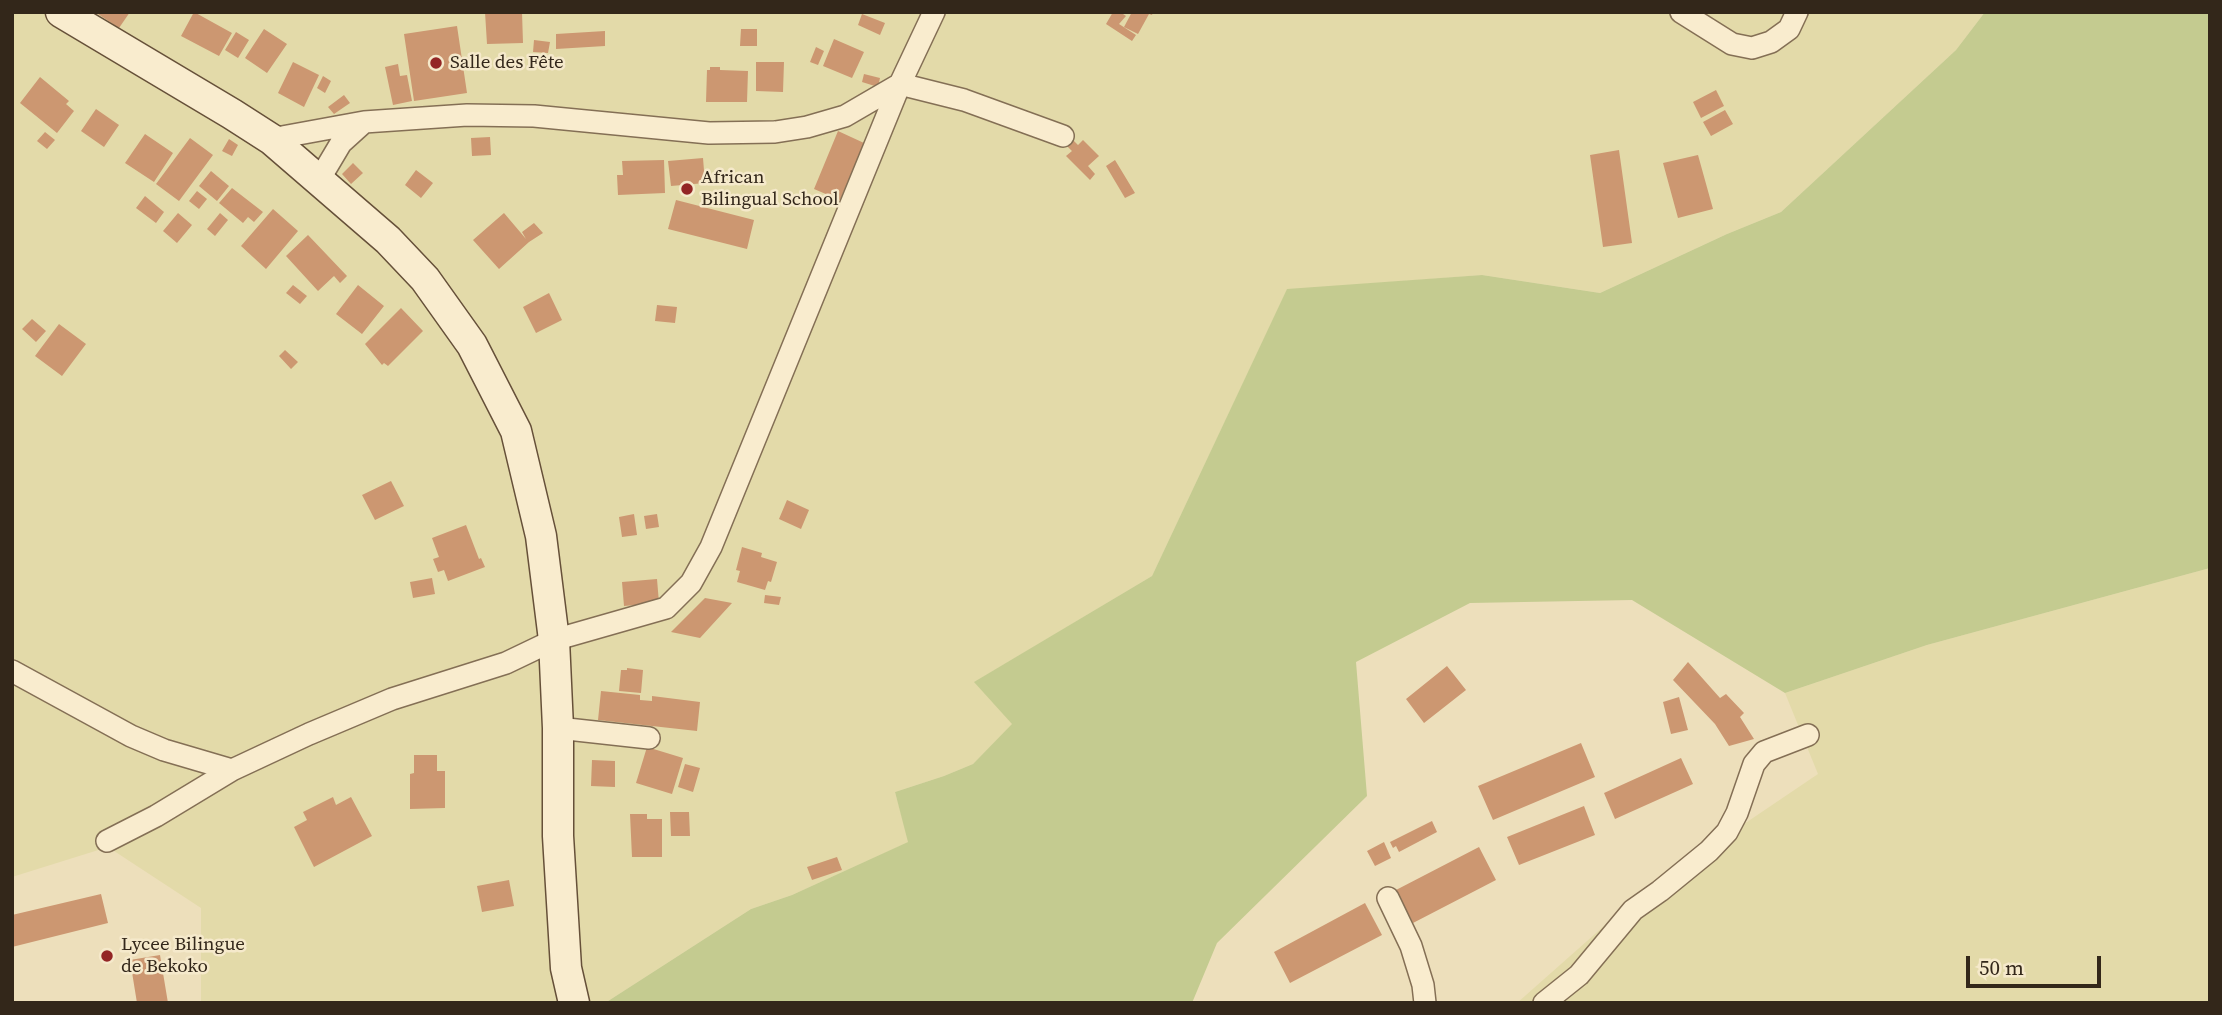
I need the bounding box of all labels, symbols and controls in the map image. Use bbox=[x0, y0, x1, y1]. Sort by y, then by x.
place label: Salle des Fête bbox=[450, 52, 564, 74]
marker: Salle des Fête bbox=[428, 55, 444, 71]
place label: African Bilingual School bbox=[701, 167, 839, 211]
marker: African Bilingual School bbox=[679, 181, 695, 197]
place label: Lycee Bilingue de Bekoko bbox=[121, 934, 245, 978]
scale bar bbox=[1970, 942, 2105, 986]
marker: Lycee Bilingue de Bekoko bbox=[99, 948, 115, 964]
text: 50 m bbox=[1979, 953, 2024, 982]

